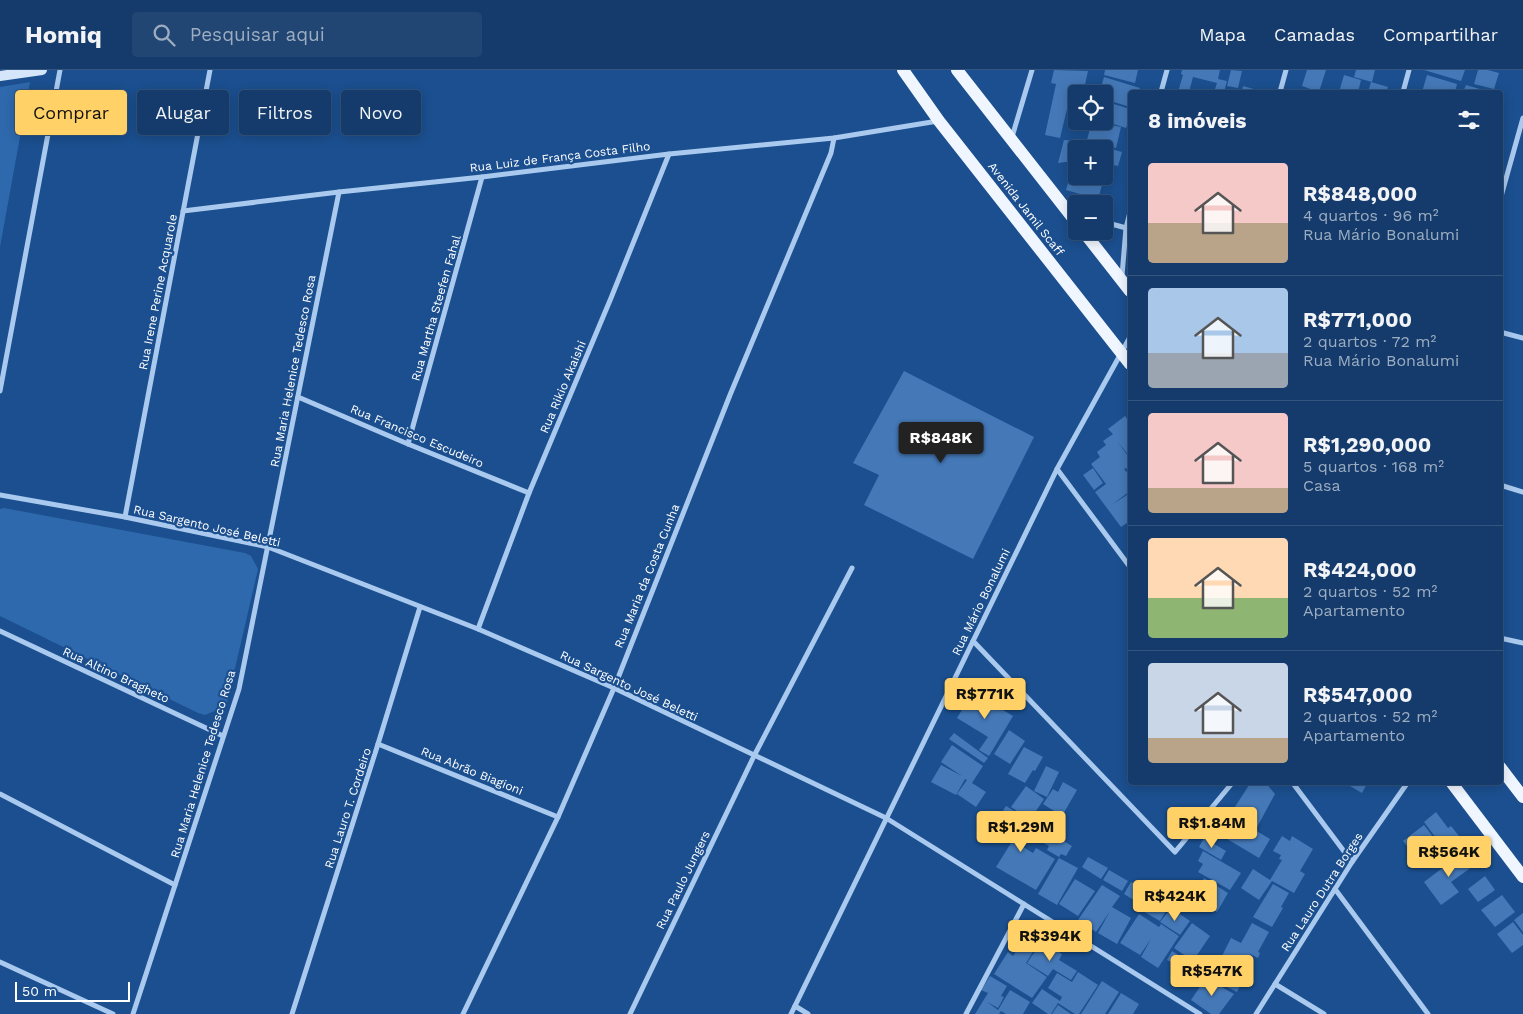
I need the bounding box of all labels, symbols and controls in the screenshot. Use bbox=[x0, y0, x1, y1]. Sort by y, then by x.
search box bbox=[132, 12, 482, 57]
text: Homiq bbox=[25, 21, 102, 49]
icon: search bbox=[150, 21, 178, 49]
text: Pesquisar aqui bbox=[190, 23, 325, 46]
text: Mapa bbox=[1199, 24, 1246, 45]
text: Camadas bbox=[1274, 24, 1355, 45]
text: Compartilhar bbox=[1383, 24, 1498, 45]
map controls bbox=[1068, 85, 1113, 240]
button: locate bbox=[1068, 85, 1113, 130]
chip: Comprar bbox=[15, 90, 127, 135]
chip: Alugar bbox=[137, 90, 229, 135]
chip: Filtros bbox=[239, 90, 331, 135]
chip: Novo bbox=[341, 90, 421, 135]
icon: filters bbox=[1455, 106, 1483, 134]
text: 8 imóveis bbox=[1148, 108, 1247, 133]
street label: Rua Luiz de França Costa Filho bbox=[469, 139, 651, 175]
button: + bbox=[1068, 140, 1113, 185]
street label: Avenida Jamil Scaff bbox=[985, 159, 1067, 259]
text: R$848,000 bbox=[1303, 181, 1417, 206]
icon: home bbox=[1188, 183, 1248, 243]
button: − bbox=[1068, 195, 1113, 240]
text: 4 quartos · 96 m² bbox=[1303, 206, 1439, 225]
street label: Rua Irene Perine Acquarole bbox=[136, 213, 180, 371]
text: Rua Mário Bonalumi bbox=[1303, 225, 1459, 244]
street label: Rua Martha Steefen Fahal bbox=[408, 233, 464, 383]
street label: Rua Maria Helenice Tedesco Rosa bbox=[267, 274, 319, 468]
text: R$771,000 bbox=[1303, 307, 1412, 332]
icon: home bbox=[1188, 308, 1248, 368]
text: 2 quartos · 72 m² bbox=[1303, 332, 1436, 351]
street label: Rua Rikio Akaishi bbox=[537, 339, 589, 435]
text: Rua Mário Bonalumi bbox=[1303, 351, 1459, 370]
street label: Rua Francisco Escudeiro bbox=[348, 402, 486, 470]
pin: R$848K bbox=[900, 422, 982, 464]
text: R$848K bbox=[910, 428, 972, 447]
text: R$1,290,000 bbox=[1303, 432, 1431, 457]
icon: home bbox=[1188, 433, 1248, 493]
text: 5 quartos · 168 m² bbox=[1303, 457, 1444, 476]
text: Casa bbox=[1303, 476, 1341, 495]
street label: Rua Sargento José Beletti bbox=[132, 502, 282, 550]
street label: Rua Maria da Costa Cunha bbox=[612, 502, 682, 650]
street label: Rua Mário Bonalumi bbox=[949, 546, 1013, 658]
text: R$424,000 bbox=[1303, 557, 1416, 582]
icon: home bbox=[1188, 558, 1248, 618]
text: 2 quartos · 52 m² bbox=[1303, 582, 1437, 601]
text: Apartamento bbox=[1303, 601, 1405, 620]
street label: Rua Altino Bragheto bbox=[61, 644, 171, 706]
street label: Rua Sargento José Beletti bbox=[558, 648, 700, 724]
street label: Rua Maria Helenice Tedesco Rosa bbox=[168, 668, 238, 860]
pin: R$771K bbox=[944, 678, 1026, 720]
text: R$547,000 bbox=[1303, 682, 1412, 707]
icon: home bbox=[1188, 683, 1248, 743]
text: R$771K bbox=[956, 684, 1014, 703]
text: 2 quartos · 52 m² bbox=[1303, 707, 1437, 726]
text: Apartamento bbox=[1303, 726, 1405, 745]
street label: Rua Abrão Biagioni bbox=[419, 744, 525, 798]
street label: Rua Lauro T. Cordeiro bbox=[322, 746, 374, 870]
pin: R$1.84M bbox=[1166, 806, 1258, 849]
pin: R$1.29M bbox=[975, 810, 1067, 853]
text: R$1.84M bbox=[1178, 813, 1246, 832]
text: R$1.29M bbox=[988, 817, 1054, 836]
street label: Rua Paulo Jungers bbox=[653, 828, 713, 932]
street label: Rua Lauro Dutra Borges bbox=[1278, 830, 1366, 954]
pin: R$564K bbox=[1408, 836, 1490, 878]
text: R$564K bbox=[1418, 842, 1480, 861]
pin: R$424K bbox=[1134, 880, 1216, 922]
text: R$424K bbox=[1144, 886, 1206, 905]
pin: R$394K bbox=[1009, 920, 1091, 962]
text: R$394K bbox=[1019, 926, 1081, 945]
pin: R$547K bbox=[1171, 954, 1253, 997]
text: R$547K bbox=[1182, 961, 1242, 980]
scale bar bbox=[15, 979, 130, 1002]
text: 50 m bbox=[22, 983, 57, 999]

